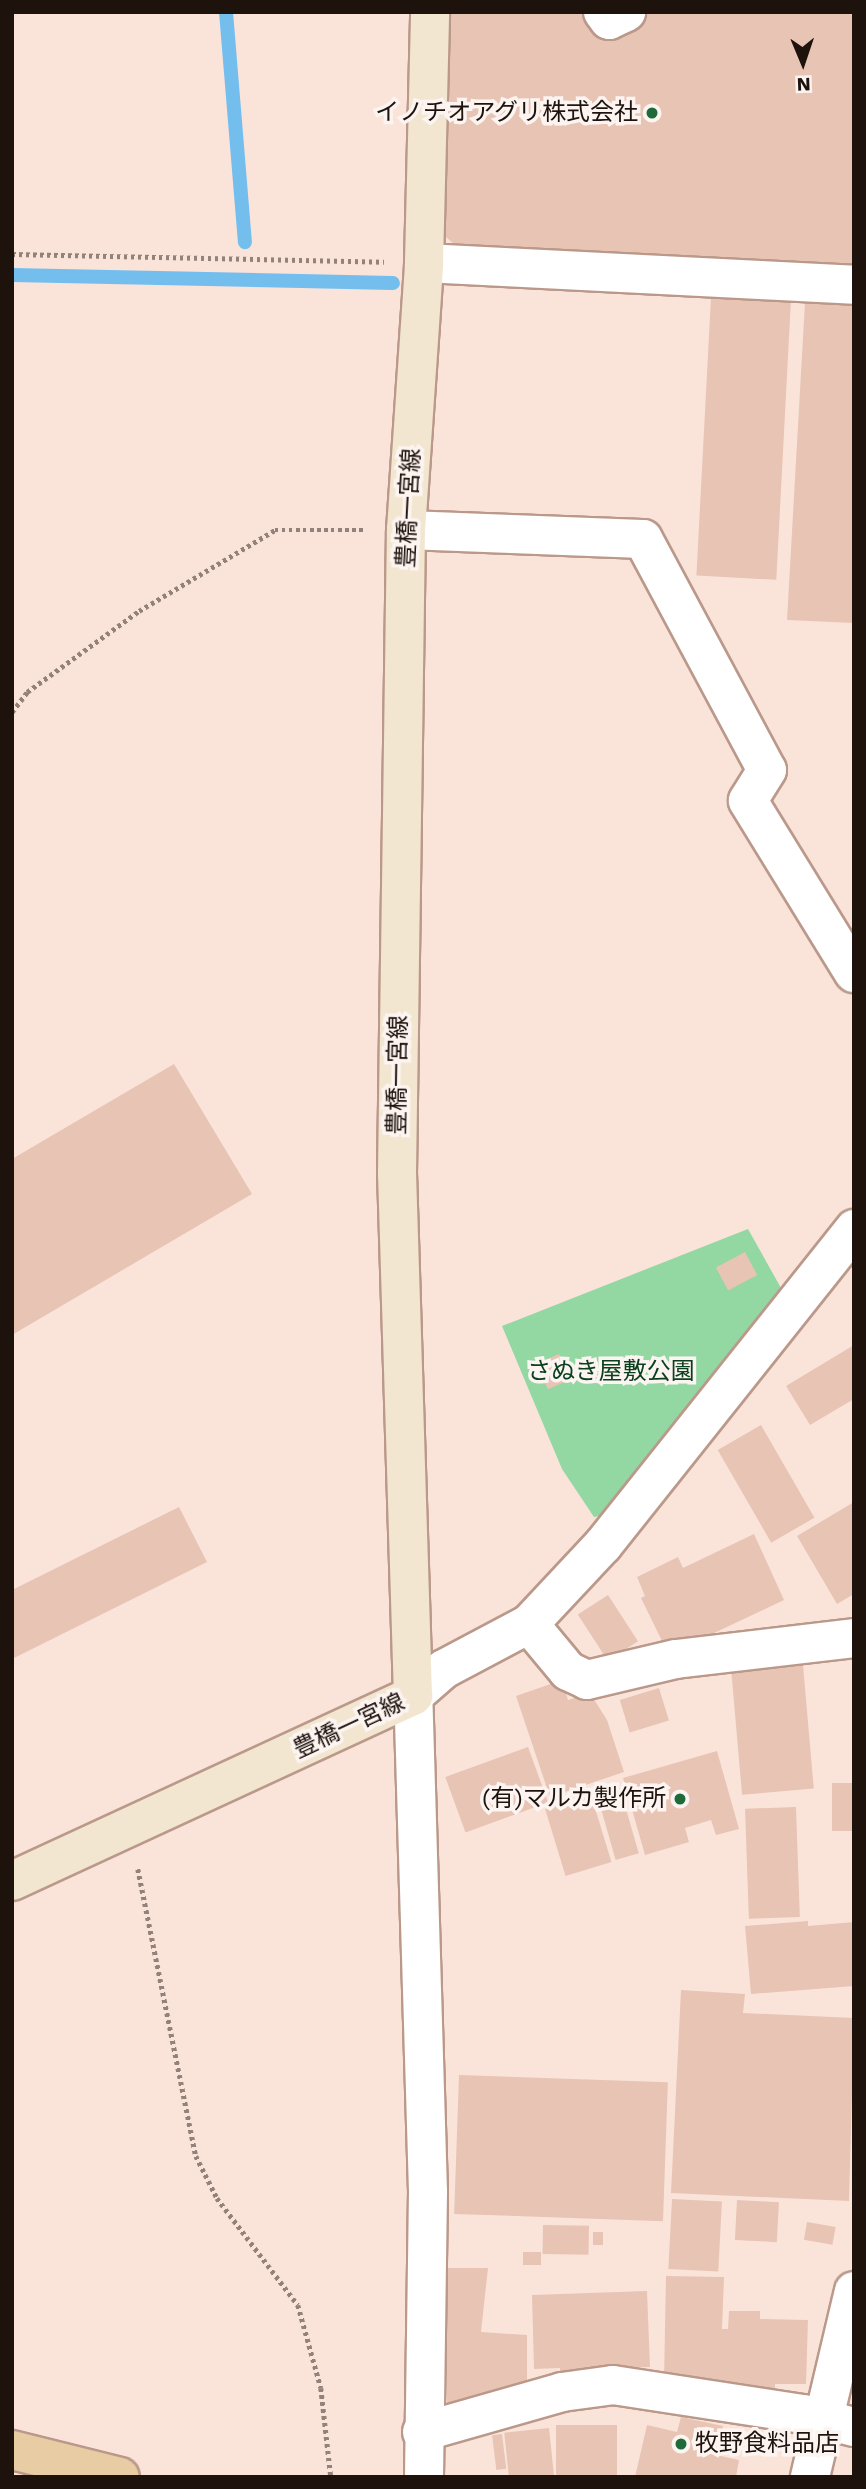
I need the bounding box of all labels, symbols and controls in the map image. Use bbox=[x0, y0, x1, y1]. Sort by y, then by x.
north arrow bbox=[768, 28, 838, 98]
text: N bbox=[796, 73, 811, 96]
place label: イノチオアグリ株式会社 bbox=[374, 99, 638, 127]
marker: イノチオアグリ株式会社 bbox=[644, 105, 660, 121]
street label: 豊橋一宮線 bbox=[391, 447, 427, 569]
street label: 豊橋一宮線 bbox=[383, 1015, 413, 1135]
park label: さぬき屋敷公園 bbox=[527, 1358, 695, 1386]
street label: 豊橋一宮線 bbox=[289, 1688, 409, 1764]
place label: (有)マルカ製作所 bbox=[481, 1785, 666, 1813]
marker: (有)マルカ製作所 bbox=[672, 1791, 688, 1807]
place label: 牧野食料品店 bbox=[695, 2430, 839, 2458]
marker: 牧野食料品店 bbox=[673, 2436, 689, 2452]

